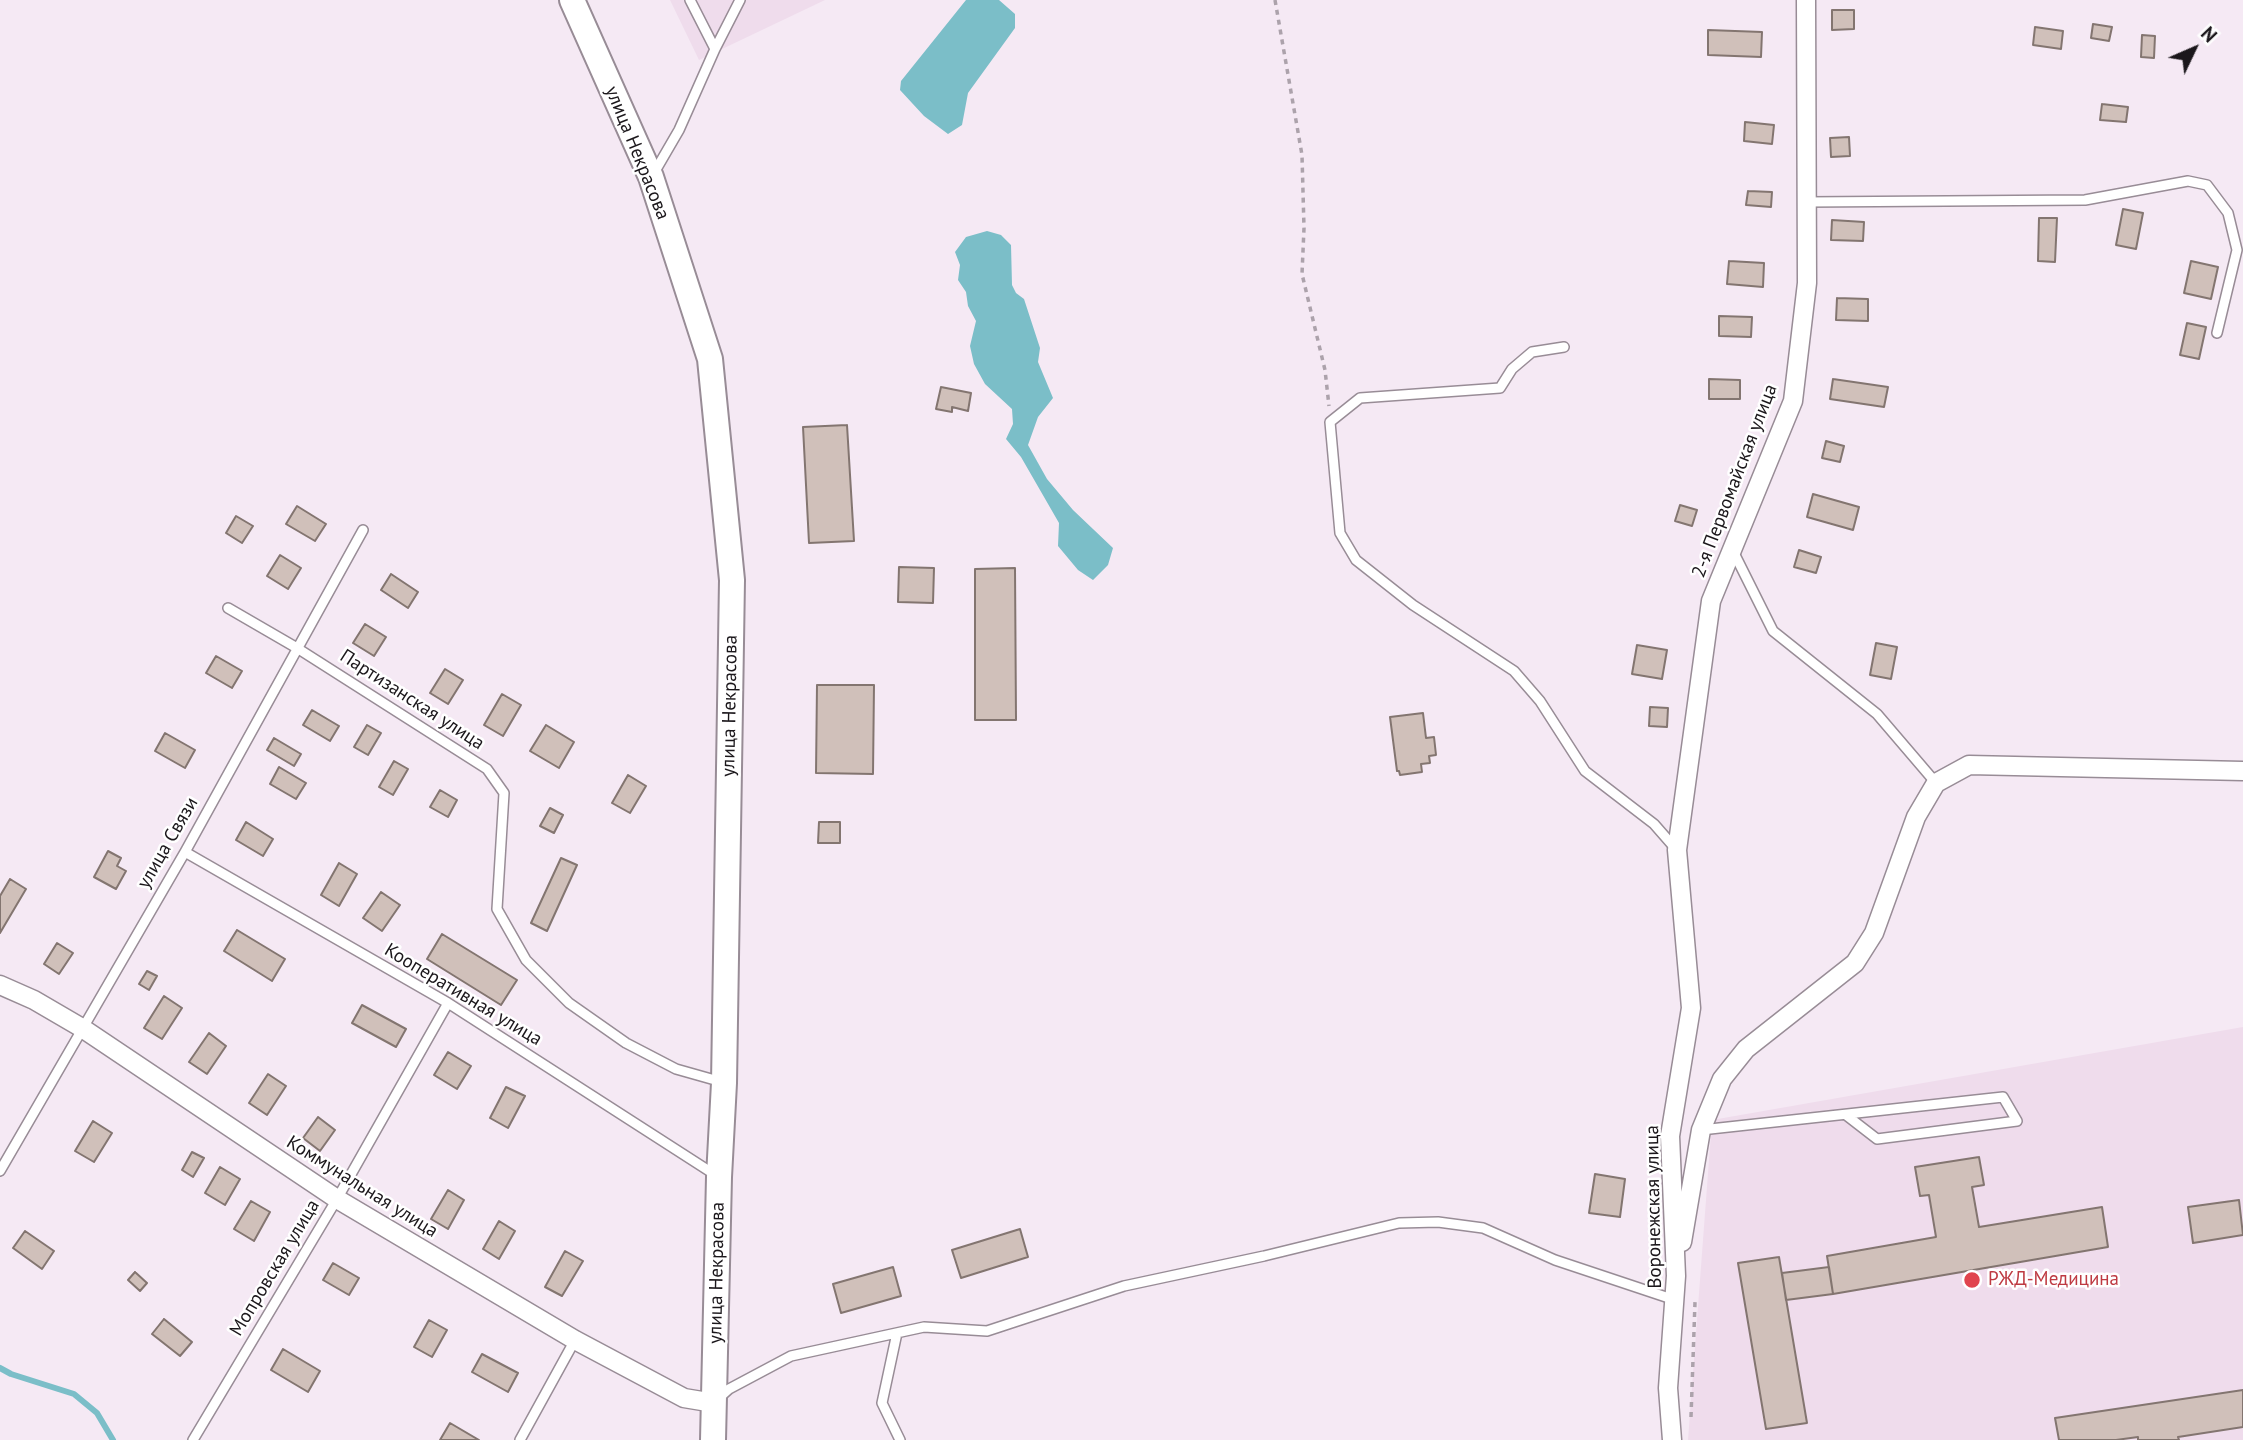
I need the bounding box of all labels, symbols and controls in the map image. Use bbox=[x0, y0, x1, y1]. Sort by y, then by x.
north arrow bbox=[2159, 14, 2229, 84]
text: N bbox=[2196, 22, 2222, 47]
street label: улица Некрасова bbox=[600, 83, 674, 223]
street label: 2-я Первомайская улица bbox=[1688, 381, 1782, 581]
street label: улица Некрасова bbox=[717, 635, 743, 777]
street label: Партизанская улица bbox=[336, 645, 488, 755]
street label: улица Связи bbox=[133, 793, 203, 893]
street label: Кооперативная улица bbox=[380, 939, 546, 1051]
street label: Воронежская улица bbox=[1641, 1125, 1667, 1289]
street label: Коммунальная улица bbox=[282, 1131, 442, 1243]
street label: Мопровская улица bbox=[225, 1196, 325, 1340]
street label: улица Некрасова bbox=[704, 1202, 730, 1344]
place label: РЖД-Медицина bbox=[1988, 1269, 2119, 1291]
marker: РЖД-Медицина bbox=[1962, 1270, 1982, 1290]

